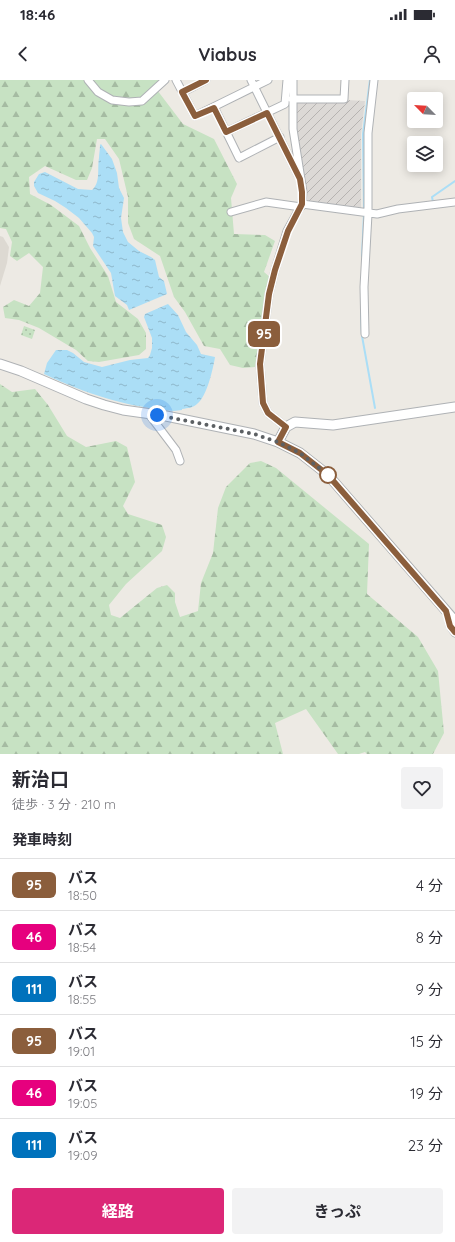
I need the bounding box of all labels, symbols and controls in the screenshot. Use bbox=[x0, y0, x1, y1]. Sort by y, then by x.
text: 18:46 bbox=[20, 5, 55, 24]
icon: back bbox=[12, 43, 34, 65]
text: Viabus bbox=[198, 43, 257, 66]
icon: person bbox=[421, 43, 443, 65]
north arrow bbox=[407, 92, 443, 128]
map controls bbox=[407, 92, 443, 172]
button: layers bbox=[407, 136, 443, 172]
line badge: 95 bbox=[246, 321, 282, 347]
text: 95 bbox=[256, 325, 272, 343]
your location bbox=[147, 405, 167, 425]
unlabelled marker bbox=[319, 466, 337, 484]
text: 新治口 bbox=[12, 767, 69, 791]
button: heart bbox=[401, 767, 443, 809]
text: 徒歩 · 3 分 · 210 m bbox=[12, 796, 116, 812]
text: 発車時刻 bbox=[12, 830, 72, 849]
text: バス bbox=[68, 868, 98, 887]
text: 95 bbox=[26, 876, 42, 894]
text: 4 分 bbox=[416, 876, 443, 895]
text: 18:50 bbox=[68, 887, 97, 903]
text: バス bbox=[68, 920, 98, 939]
text: 46 bbox=[26, 928, 42, 946]
text: 8 分 bbox=[416, 928, 443, 947]
text: 18:54 bbox=[68, 939, 96, 955]
text: バス bbox=[68, 972, 98, 991]
text: 111 bbox=[26, 980, 42, 998]
text: 9 分 bbox=[416, 980, 443, 999]
text: 18:55 bbox=[68, 991, 96, 1007]
text: バス bbox=[68, 1024, 98, 1043]
text: 95 bbox=[26, 1032, 42, 1050]
text: 15 分 bbox=[410, 1032, 443, 1051]
text: 19:01 bbox=[68, 1043, 95, 1059]
text: バス bbox=[68, 1076, 98, 1095]
text: 46 bbox=[26, 1084, 42, 1102]
text: 19 分 bbox=[410, 1084, 443, 1103]
text: 19:05 bbox=[68, 1095, 97, 1111]
text: バス bbox=[68, 1128, 98, 1147]
text: 111 bbox=[26, 1136, 42, 1154]
text: 23 分 bbox=[408, 1136, 443, 1155]
text: 19:09 bbox=[68, 1147, 97, 1163]
button: 経路 bbox=[12, 1188, 224, 1234]
button: きっぷ bbox=[232, 1188, 443, 1234]

